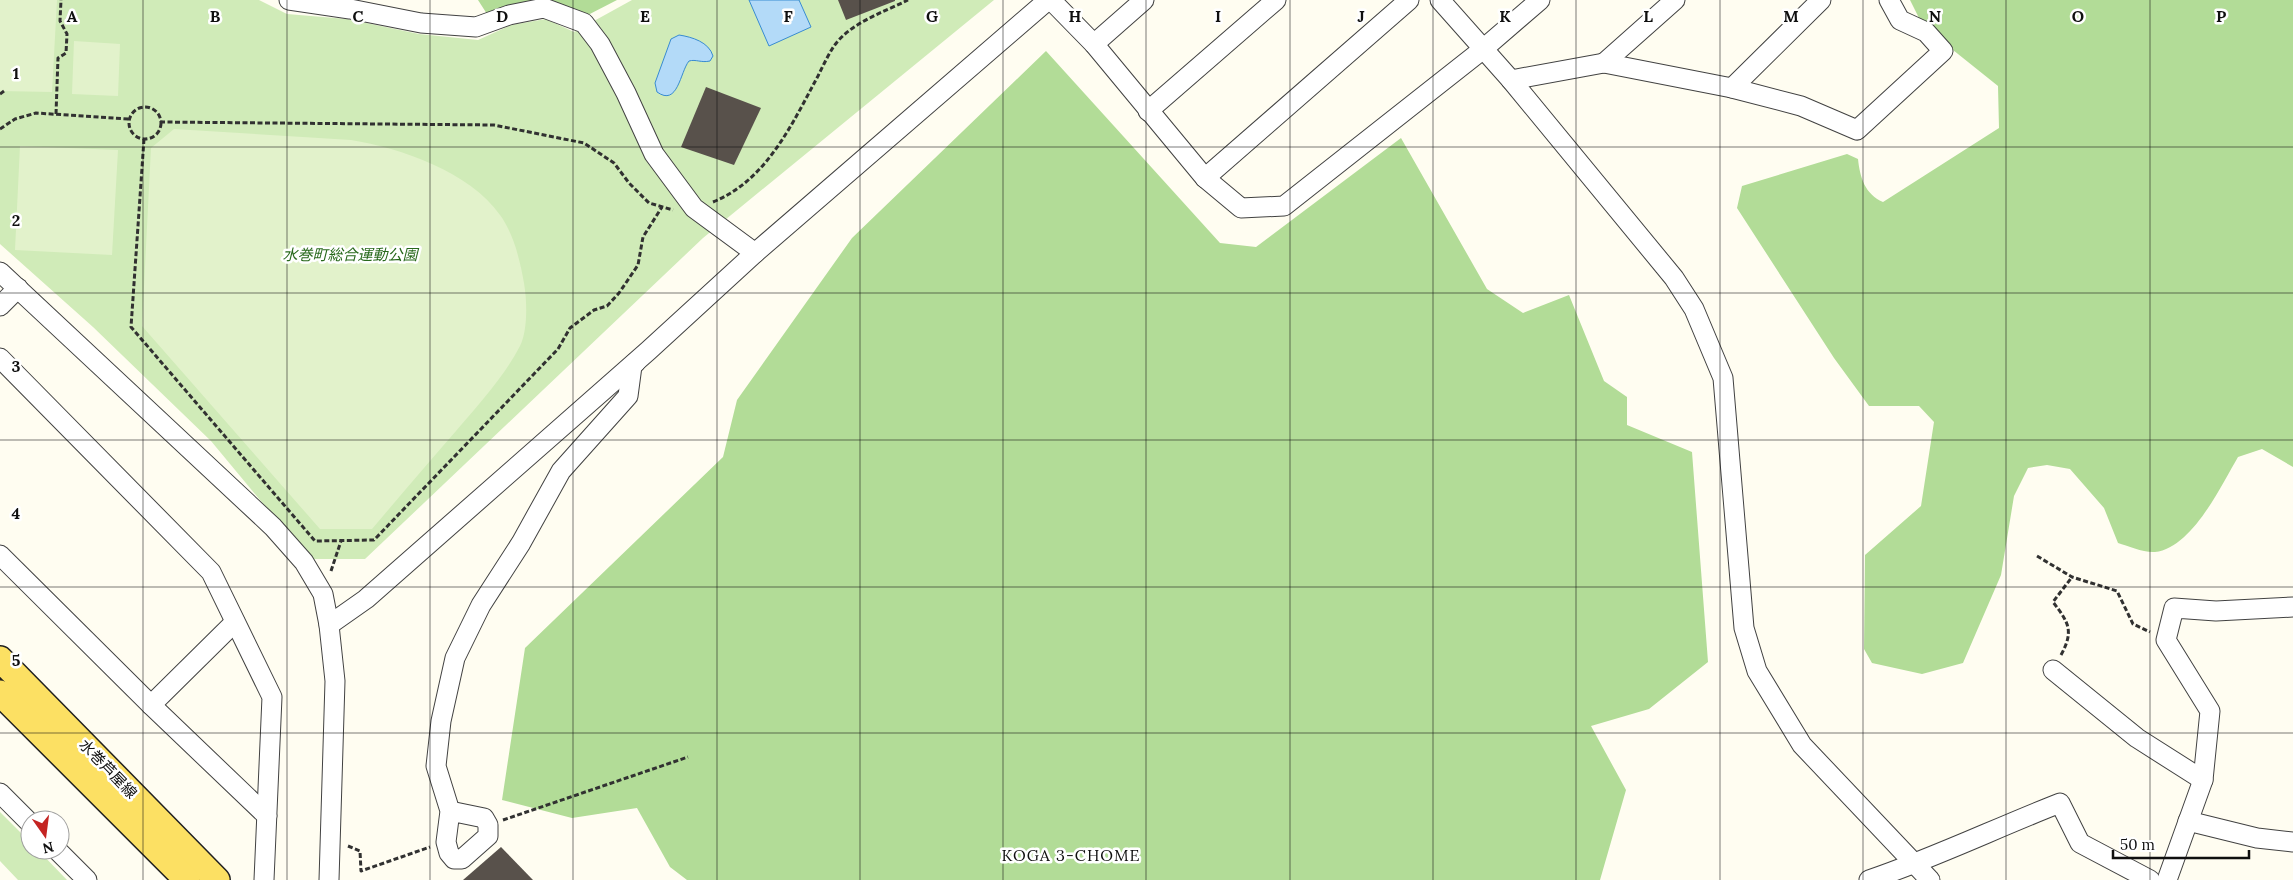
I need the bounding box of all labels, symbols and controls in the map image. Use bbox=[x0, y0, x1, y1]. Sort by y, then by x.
text: A bbox=[67, 6, 78, 26]
text: B bbox=[210, 6, 221, 26]
text: C bbox=[352, 6, 364, 26]
text: D bbox=[496, 6, 508, 26]
text: E bbox=[640, 6, 650, 26]
text: F bbox=[783, 6, 793, 26]
text: G bbox=[926, 6, 938, 26]
text: H bbox=[1069, 6, 1082, 26]
text: I bbox=[1215, 6, 1221, 26]
text: J bbox=[1357, 6, 1365, 26]
text: K bbox=[1499, 6, 1511, 26]
text: L bbox=[1643, 6, 1653, 26]
text: M bbox=[1783, 6, 1799, 26]
text: N bbox=[1929, 6, 1941, 26]
text: O bbox=[2072, 6, 2084, 26]
text: P bbox=[2216, 6, 2226, 26]
text: 1 bbox=[13, 63, 19, 83]
text: 2 bbox=[12, 210, 20, 230]
park label: 水巻町総合運動公園 bbox=[282, 245, 419, 264]
text: 3 bbox=[12, 356, 21, 376]
text: 4 bbox=[12, 503, 21, 523]
text: 5 bbox=[12, 650, 21, 670]
street label: 水巻芦屋線 bbox=[75, 735, 141, 802]
north arrow bbox=[20, 810, 70, 860]
scale bar bbox=[2113, 828, 2249, 860]
text: 50 m bbox=[2120, 835, 2155, 854]
text: N bbox=[41, 838, 56, 858]
district label: KOGA 3-CHOME bbox=[1001, 845, 1141, 865]

